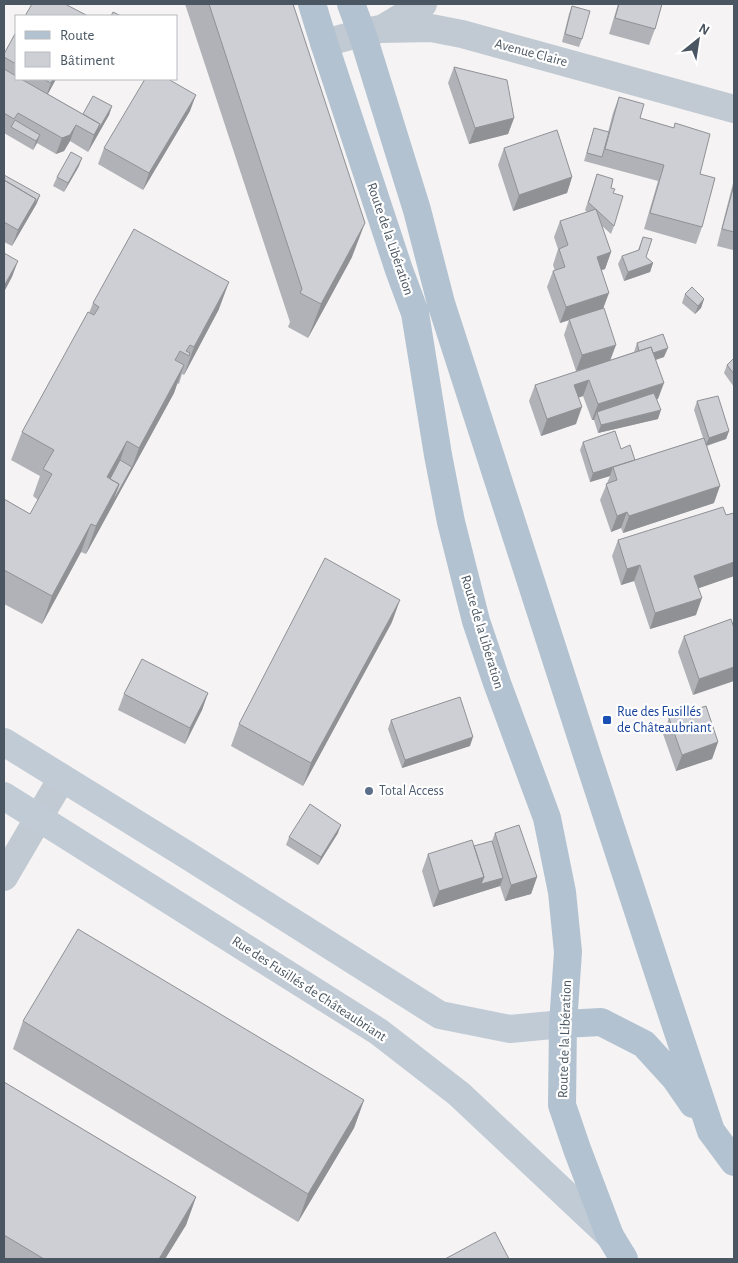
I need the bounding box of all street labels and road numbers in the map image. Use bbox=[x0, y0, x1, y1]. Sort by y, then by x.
street label: Avenue Claire bbox=[493, 37, 569, 69]
street label: Route de la Libération bbox=[364, 181, 416, 297]
street label: Route de la Libération bbox=[458, 573, 506, 691]
street label: Rue des Fusillés de Châteaubriant bbox=[229, 934, 389, 1044]
street label: Route de la Libération bbox=[556, 980, 574, 1098]

